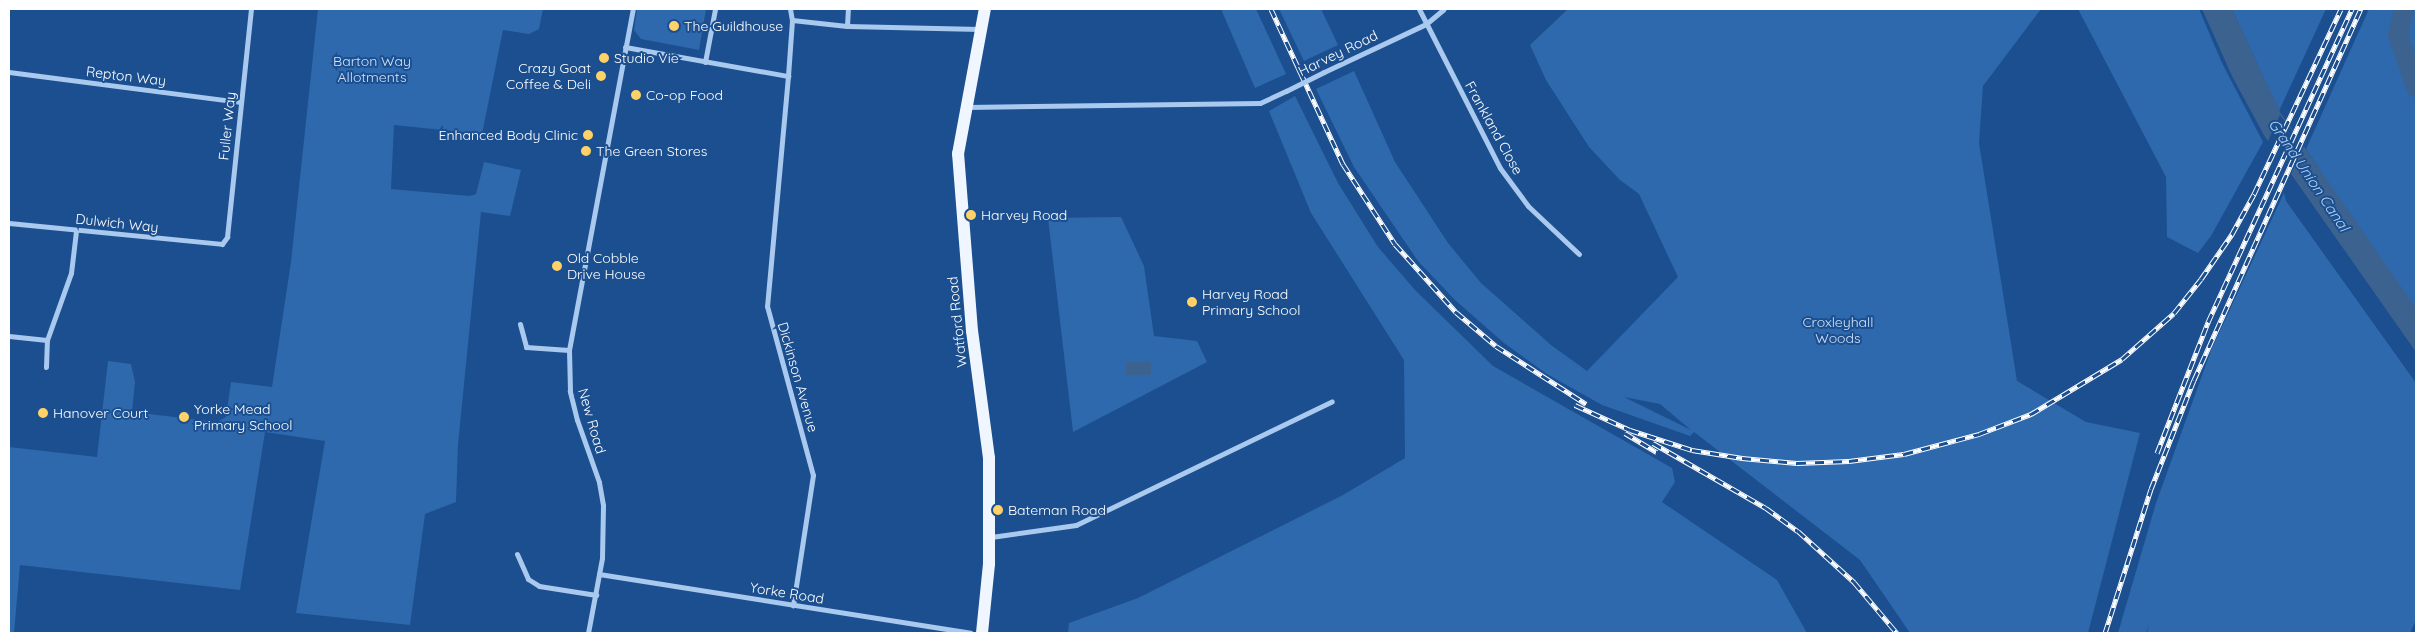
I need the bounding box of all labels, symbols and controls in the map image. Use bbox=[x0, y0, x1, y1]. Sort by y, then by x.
place label: The Guildhouse bbox=[684, 18, 783, 34]
marker: The Guildhouse bbox=[668, 20, 680, 32]
street label: Harvey Road bbox=[1296, 27, 1380, 79]
place label: Studio Vie bbox=[614, 50, 679, 66]
marker: Studio Vie bbox=[598, 52, 610, 64]
park label: Barton Way Allotments bbox=[333, 53, 411, 85]
place label: Crazy Goat Coffee & Deli bbox=[506, 60, 591, 92]
street label: Repton Way bbox=[85, 63, 167, 89]
marker: Crazy Goat Coffee & Deli bbox=[595, 70, 607, 82]
street label: Frankland Close bbox=[1461, 78, 1527, 178]
place label: Co-op Food bbox=[646, 87, 723, 103]
marker: Co-op Food bbox=[630, 89, 642, 101]
street label: Fuller Way bbox=[215, 91, 239, 161]
water label: Grand Union Canal bbox=[2265, 115, 2353, 235]
place label: Enhanced Body Clinic bbox=[438, 127, 578, 143]
marker: Enhanced Body Clinic bbox=[582, 129, 594, 141]
place label: The Green Stores bbox=[596, 143, 707, 159]
marker: The Green Stores bbox=[580, 145, 592, 157]
place label: Harvey Road bbox=[981, 207, 1067, 223]
marker: Harvey Road bbox=[965, 209, 977, 221]
street label: Dulwich Way bbox=[75, 210, 159, 236]
place label: Old Cobble Drive House bbox=[567, 250, 645, 282]
marker: Old Cobble Drive House bbox=[551, 260, 563, 272]
street label: Watford Road bbox=[944, 276, 970, 368]
place label: Harvey Road Primary School bbox=[1202, 286, 1300, 318]
marker: Harvey Road Primary School bbox=[1186, 296, 1198, 308]
park label: Croxleyhall Woods bbox=[1802, 314, 1874, 347]
street label: Dickinson Avenue bbox=[774, 320, 822, 434]
street label: New Road bbox=[575, 386, 609, 456]
place label: Yorke Mead Primary School bbox=[194, 401, 292, 434]
place label: Hanover Court bbox=[53, 405, 148, 421]
marker: Hanover Court bbox=[37, 407, 49, 419]
marker: Yorke Mead Primary School bbox=[178, 411, 190, 423]
place label: Bateman Road bbox=[1008, 502, 1106, 518]
marker: Bateman Road bbox=[992, 504, 1004, 516]
street label: Yorke Road bbox=[749, 579, 825, 607]

